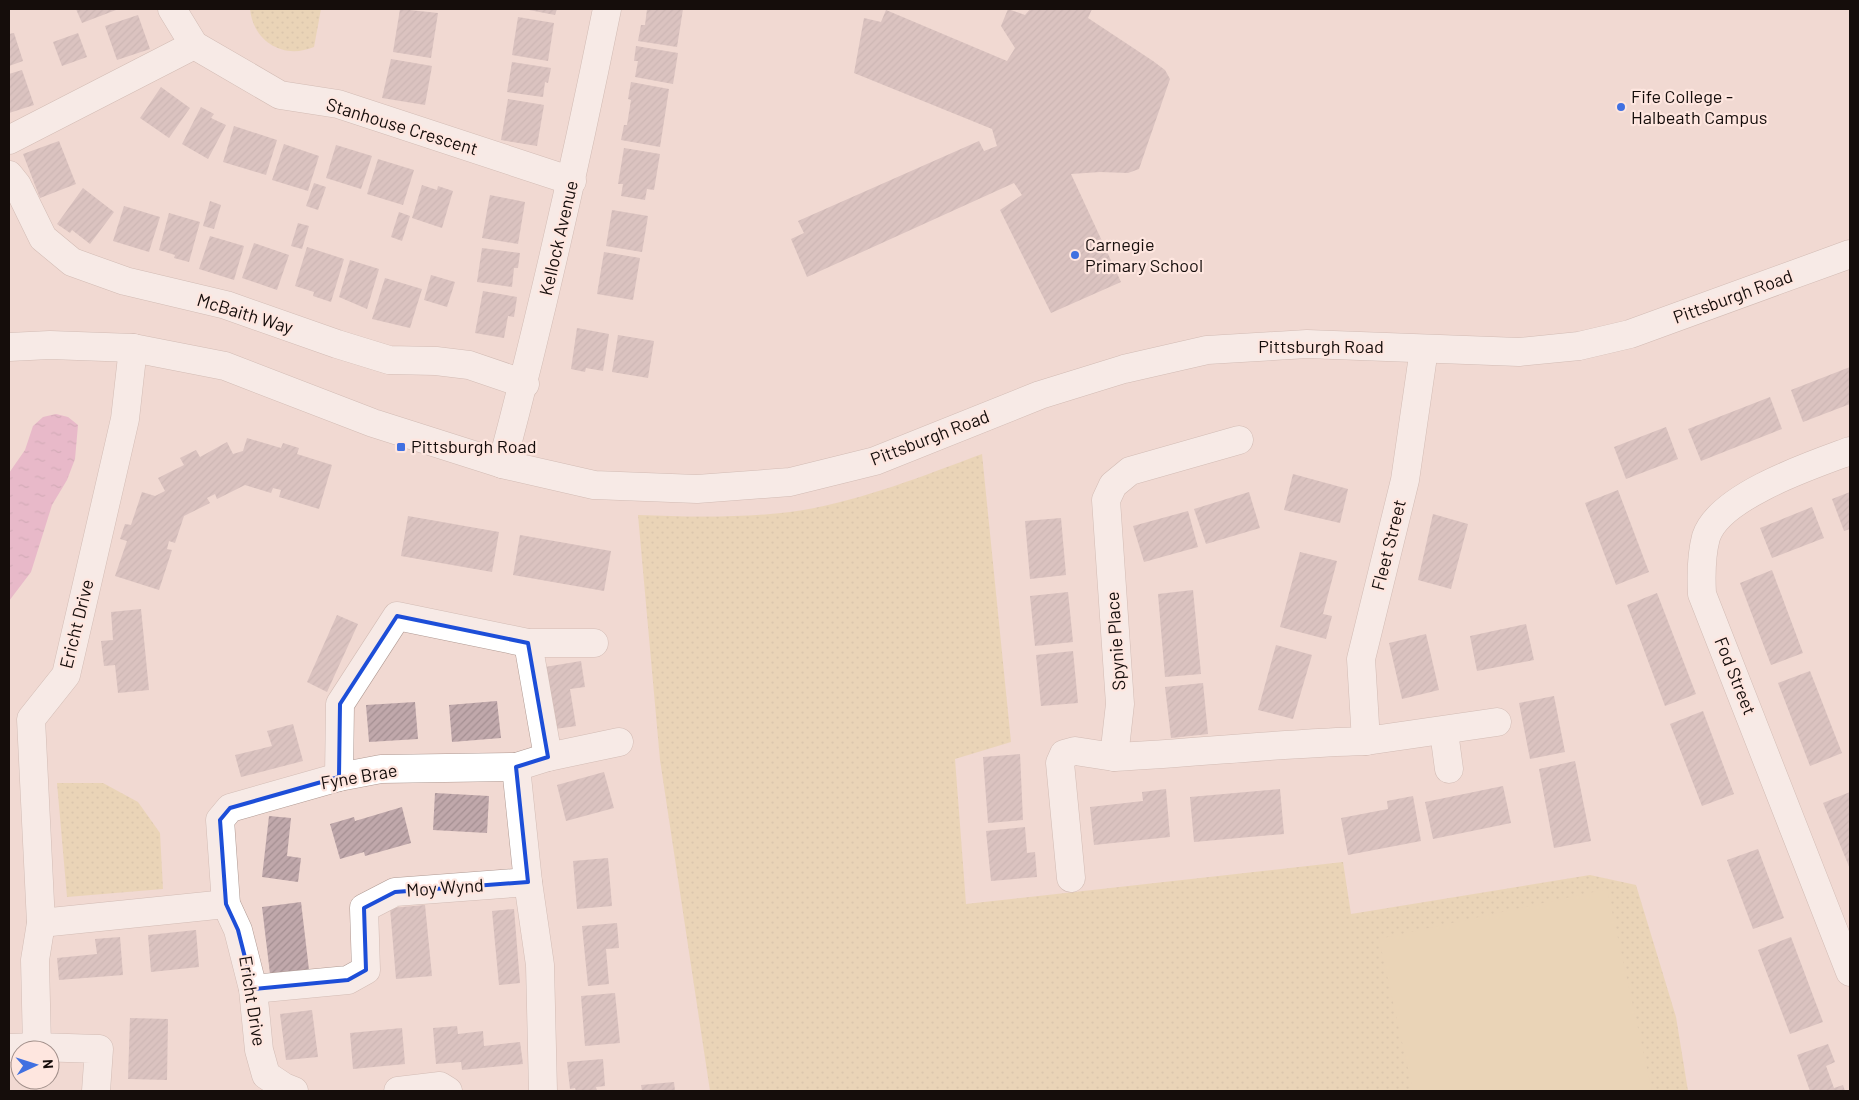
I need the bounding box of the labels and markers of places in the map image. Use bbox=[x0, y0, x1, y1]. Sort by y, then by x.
place label: Fife College - Halbeath Campus bbox=[1631, 85, 1767, 128]
marker: Fife College - Halbeath Campus bbox=[1615, 101, 1627, 113]
place label: Carnegie Primary School bbox=[1085, 233, 1203, 276]
marker: Carnegie Primary School bbox=[1069, 249, 1081, 261]
place label: Pittsburgh Road bbox=[411, 435, 537, 457]
marker: Pittsburgh Road bbox=[395, 441, 407, 453]

